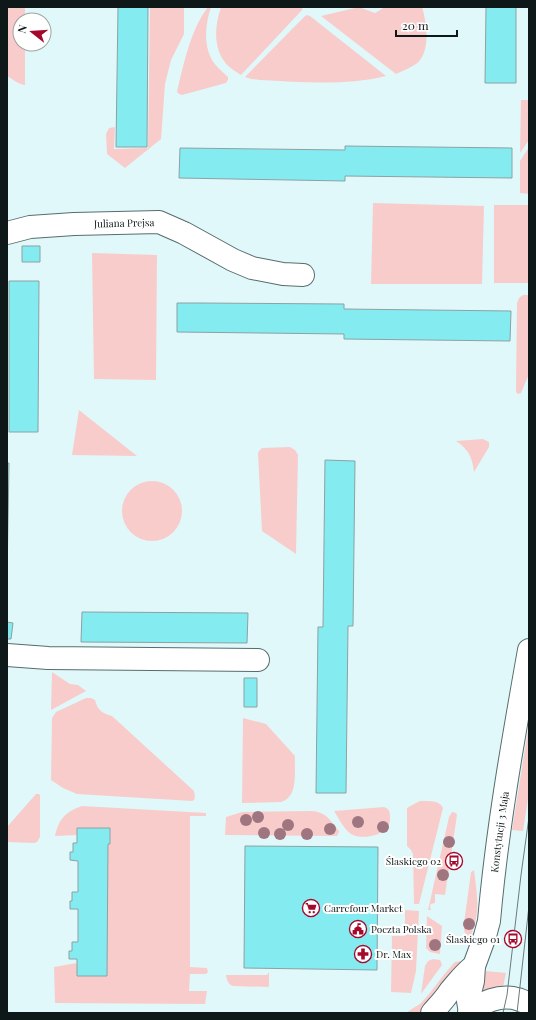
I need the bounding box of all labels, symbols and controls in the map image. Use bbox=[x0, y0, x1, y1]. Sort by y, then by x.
north arrow bbox=[12, 12, 52, 52]
scale bar bbox=[396, 12, 457, 38]
text: 20 m bbox=[402, 17, 429, 33]
text: N bbox=[14, 23, 30, 35]
street label: Juliana Prejsa bbox=[93, 215, 154, 231]
street label: Konstytucji 3 Maja bbox=[487, 790, 512, 873]
bus stop icon: Ślaskiego 02 bbox=[444, 851, 464, 871]
place label: Ślaskiego 02 bbox=[386, 854, 441, 868]
supermarket icon: Carrefour Market bbox=[301, 898, 321, 918]
place label: Carrefour Market bbox=[324, 901, 403, 915]
public building icon: Poczta Polska bbox=[348, 919, 368, 939]
place label: Poczta Polska bbox=[371, 922, 432, 936]
bus stop icon: Ślaskiego 01 bbox=[503, 929, 523, 949]
place label: Ślaskiego 01 bbox=[446, 932, 500, 946]
pharmacy icon: Dr. Max bbox=[353, 944, 373, 964]
place label: Dr. Max bbox=[376, 947, 412, 961]

